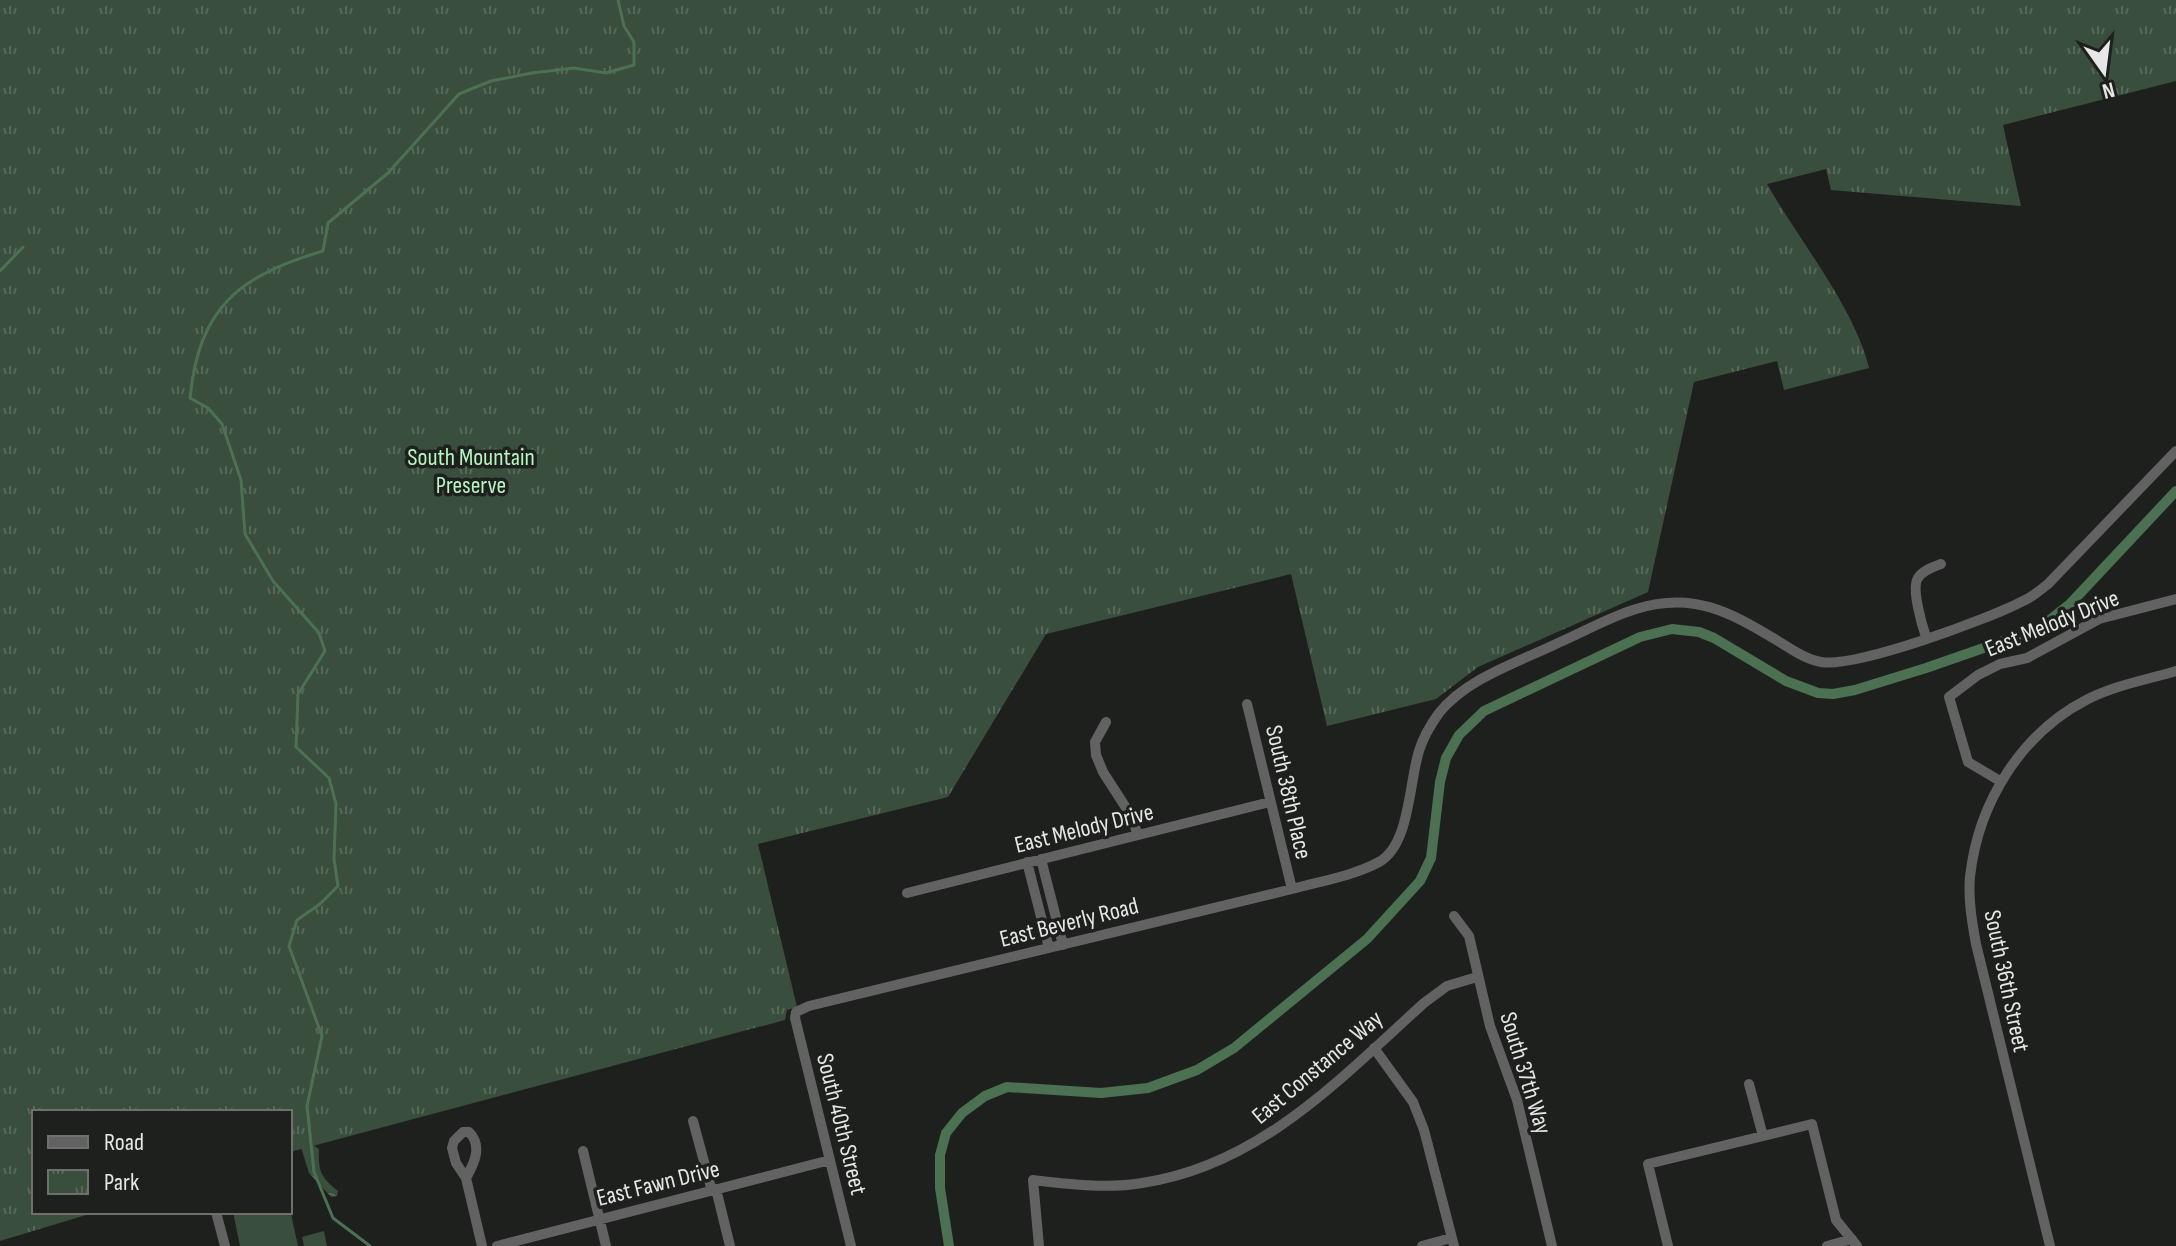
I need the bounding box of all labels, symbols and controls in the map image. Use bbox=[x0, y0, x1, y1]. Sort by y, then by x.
north arrow bbox=[2064, 32, 2144, 112]
text: N bbox=[2100, 75, 2117, 104]
park label: South Mountain Preserve bbox=[407, 443, 535, 500]
street label: East Melody Drive bbox=[1981, 583, 2123, 663]
street label: South 38th Place bbox=[1259, 722, 1318, 862]
street label: East Melody Drive bbox=[1012, 797, 1156, 860]
street label: East Beverly Road bbox=[997, 891, 1141, 954]
street label: South 36th Street bbox=[1977, 908, 2036, 1055]
street label: East Constance Way bbox=[1246, 1004, 1389, 1130]
street label: South 37th Way bbox=[1493, 1009, 1558, 1138]
street label: South 40th Street bbox=[810, 1051, 873, 1198]
legend bbox=[32, 1110, 292, 1214]
text: Road bbox=[104, 1128, 144, 1157]
street label: East Fawn Drive bbox=[594, 1154, 723, 1213]
text: Park bbox=[104, 1168, 139, 1197]

